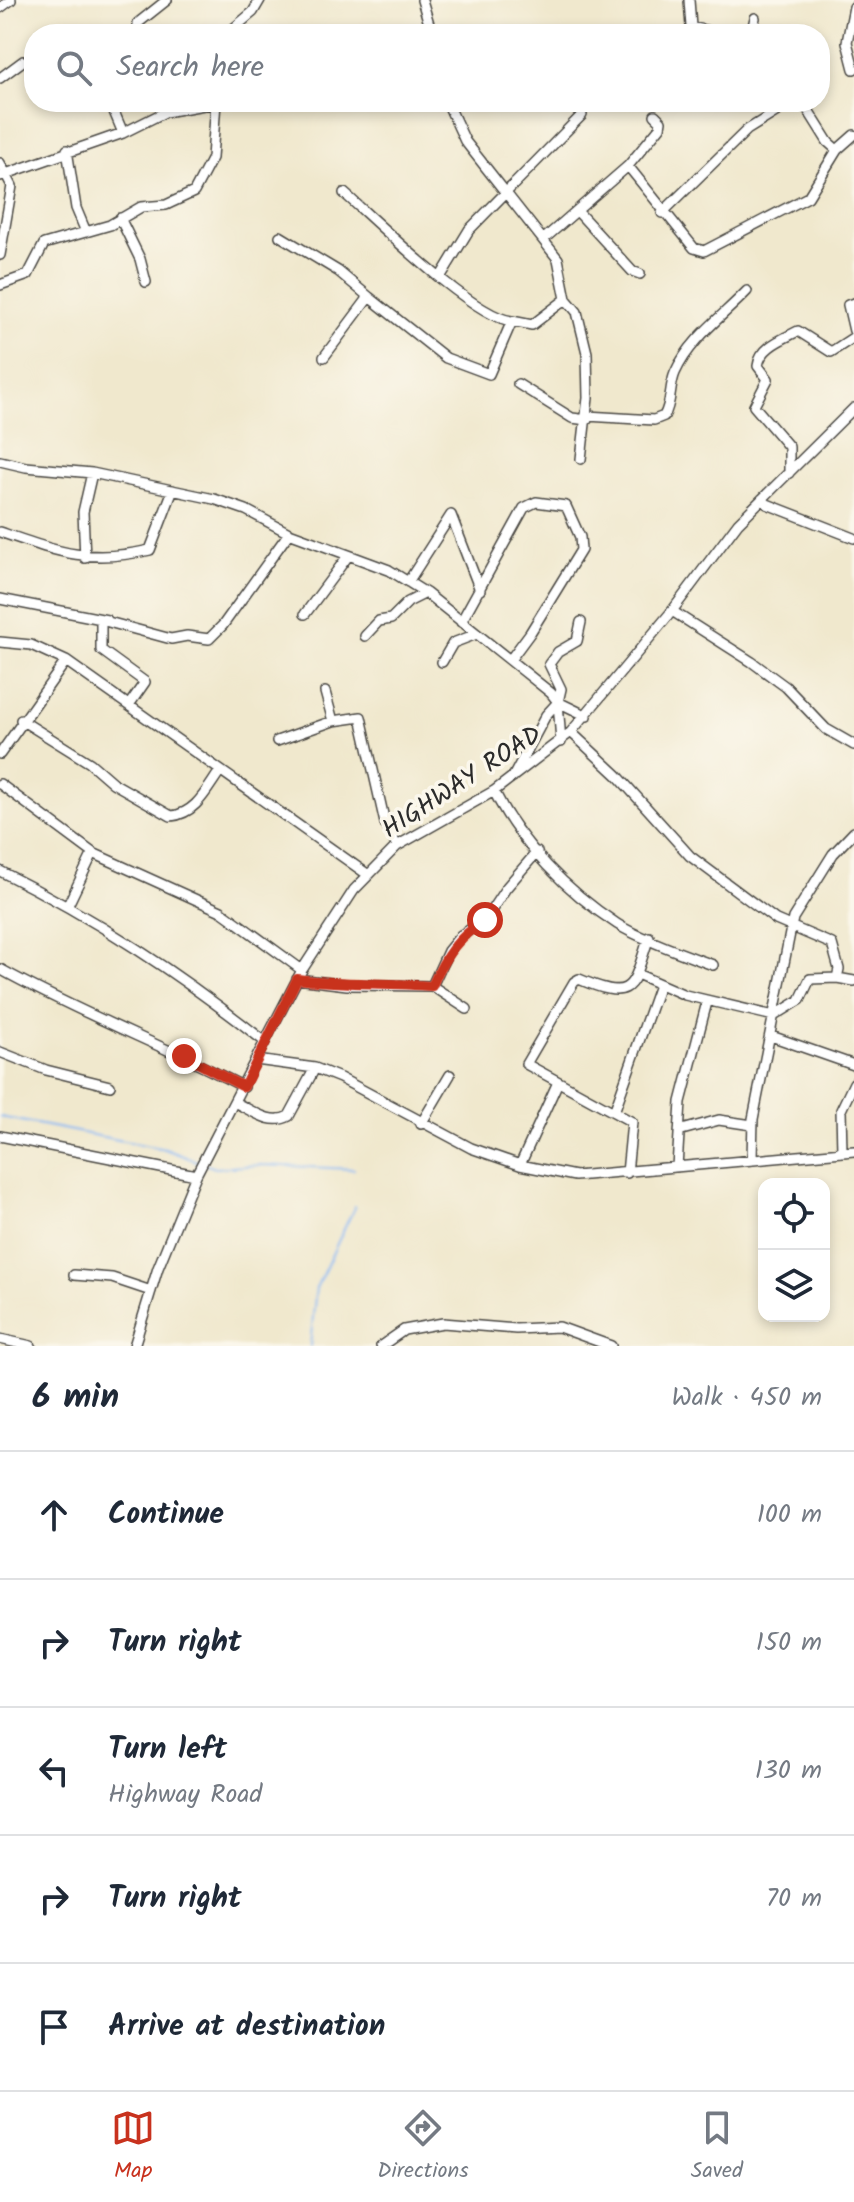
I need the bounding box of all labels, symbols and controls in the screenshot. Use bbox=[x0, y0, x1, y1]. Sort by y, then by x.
search box bbox=[24, 24, 830, 112]
text: Search here bbox=[116, 44, 264, 92]
icon: search bbox=[52, 46, 96, 90]
street label: HIGHWAY ROAD bbox=[373, 715, 551, 850]
route start bbox=[467, 902, 503, 938]
route end bbox=[166, 1038, 202, 1074]
map controls bbox=[758, 1178, 830, 1322]
button: locate bbox=[758, 1178, 830, 1250]
button: layers bbox=[758, 1250, 830, 1322]
text: 6 min bbox=[32, 1371, 119, 1425]
text: Walk · 450 m bbox=[671, 1377, 822, 1419]
text: Continue bbox=[108, 1491, 224, 1539]
icon: ahead bbox=[32, 1493, 76, 1537]
text: 100 m bbox=[757, 1494, 822, 1536]
text: Turn right bbox=[108, 1619, 241, 1667]
icon: right bbox=[32, 1621, 76, 1665]
text: 150 m bbox=[756, 1622, 822, 1664]
text: Turn left bbox=[108, 1726, 227, 1774]
icon: left bbox=[32, 1749, 76, 1793]
text: 130 m bbox=[755, 1750, 822, 1792]
text: Highway Road bbox=[108, 1774, 262, 1816]
text: Turn right bbox=[108, 1875, 241, 1923]
icon: right bbox=[32, 1877, 76, 1921]
text: 70 m bbox=[766, 1878, 822, 1920]
text: Arrive at destination bbox=[108, 2003, 385, 2051]
icon: arrive bbox=[32, 2005, 76, 2049]
tab: Map bbox=[111, 2106, 155, 2189]
tab: Directions bbox=[377, 2106, 469, 2189]
tab: Saved bbox=[691, 2106, 743, 2189]

